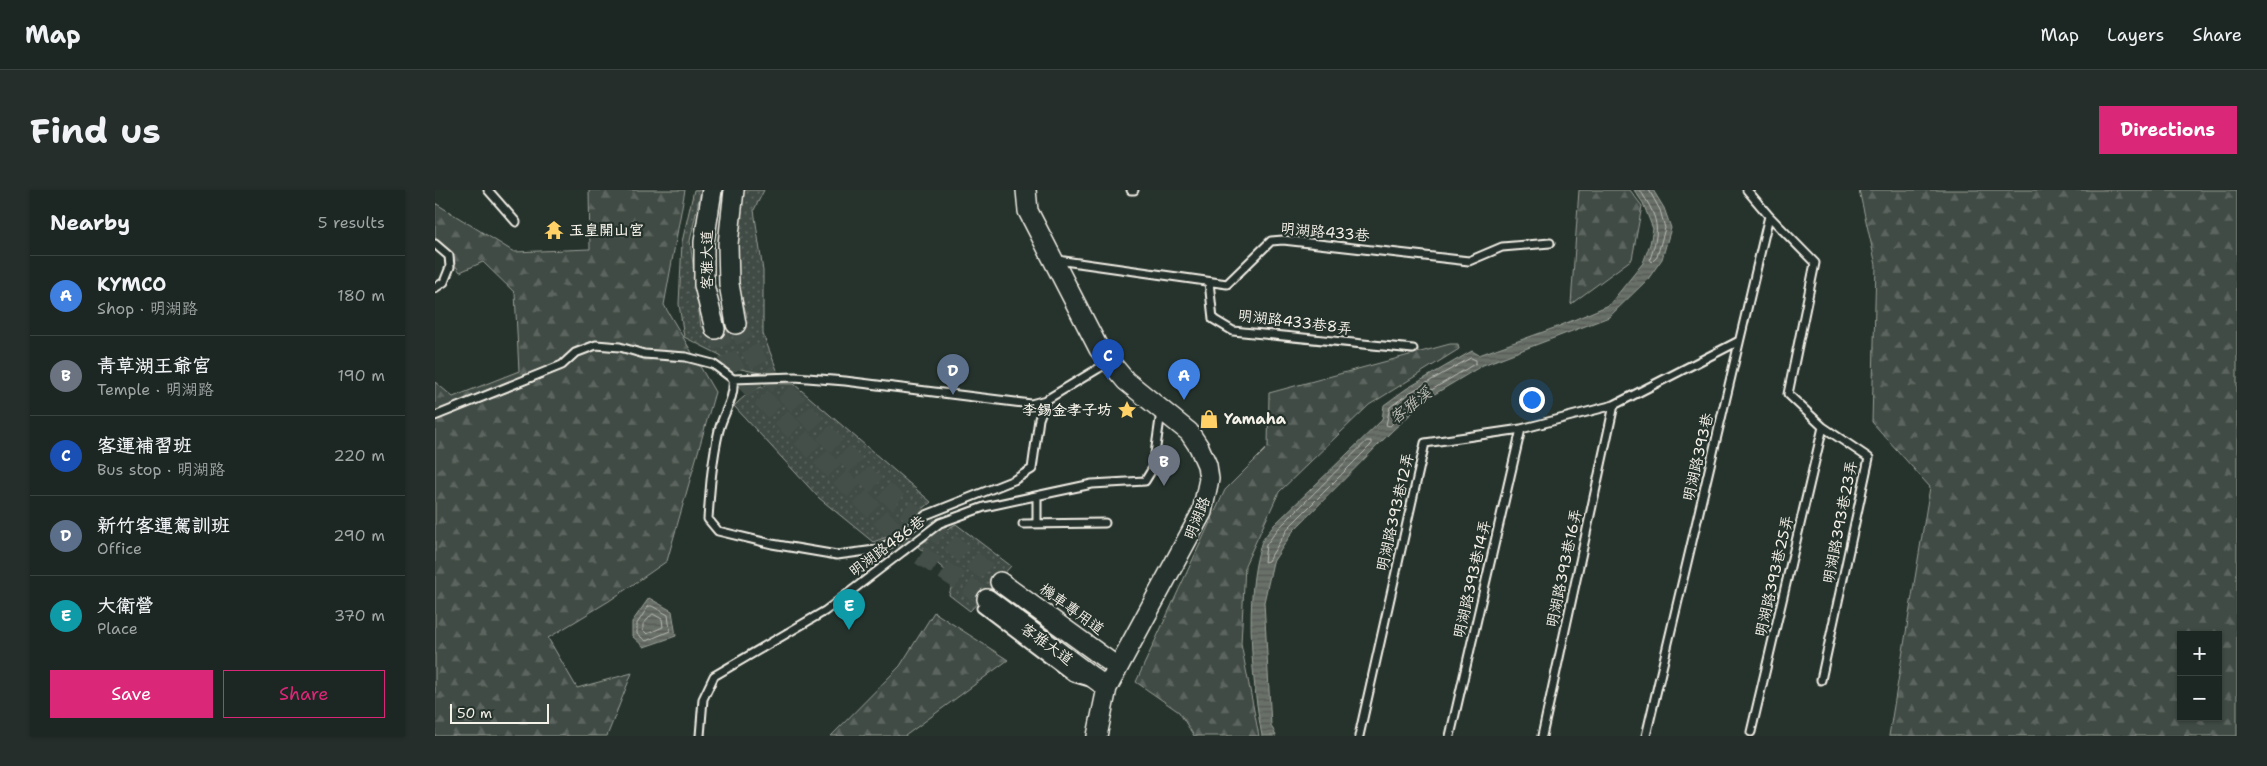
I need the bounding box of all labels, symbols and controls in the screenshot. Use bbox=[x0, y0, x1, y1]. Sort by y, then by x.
text: Map bbox=[25, 19, 81, 51]
text: Map bbox=[2041, 23, 2079, 47]
text: Layers bbox=[2107, 23, 2164, 47]
text: Share bbox=[2192, 23, 2242, 47]
button: Directions bbox=[2099, 106, 2237, 154]
text: Find us bbox=[30, 107, 161, 154]
text: Nearby bbox=[50, 209, 130, 237]
text: 5 results bbox=[318, 212, 385, 233]
street label: 明湖路433巷 bbox=[1280, 218, 1370, 246]
temple icon: 玉皇開山宮 bbox=[543, 219, 565, 241]
place label: 玉皇開山宮 bbox=[569, 220, 644, 240]
street label: 客雅大道 bbox=[697, 230, 717, 290]
text: KYMCO bbox=[97, 272, 166, 297]
text: A bbox=[60, 285, 72, 306]
text: 180 m bbox=[337, 285, 385, 306]
text: Shop · 明湖路 bbox=[97, 298, 198, 319]
street label: 明湖路433巷8弄 bbox=[1237, 305, 1353, 339]
pin: C bbox=[1092, 339, 1124, 380]
text: 青草湖王爺宮 bbox=[97, 353, 211, 378]
pin: D bbox=[937, 354, 969, 395]
pin: A bbox=[1168, 359, 1200, 400]
text: B bbox=[61, 365, 71, 386]
text: 190 m bbox=[338, 365, 385, 386]
text: Temple · 明湖路 bbox=[97, 379, 214, 400]
water label: 客雅溪 bbox=[1385, 382, 1436, 428]
your location bbox=[1519, 387, 1545, 413]
place icon: 李錫金孝子坊 bbox=[1116, 399, 1138, 421]
place label: 李錫金孝子坊 bbox=[1022, 400, 1112, 420]
shop icon: Yamaha bbox=[1198, 408, 1220, 430]
place label: Yamaha bbox=[1224, 409, 1287, 429]
street label: 明湖路393巷 bbox=[1678, 411, 1718, 503]
text: 客運補習班 bbox=[97, 433, 192, 458]
text: C bbox=[61, 445, 71, 466]
text: 220 m bbox=[333, 445, 385, 466]
pin: B bbox=[1148, 445, 1180, 486]
street label: 明湖路393巷12弄 bbox=[1372, 451, 1418, 573]
text: Bus stop · 明湖路 bbox=[97, 459, 225, 480]
street label: 明湖路393巷23弄 bbox=[1818, 459, 1862, 585]
street label: 明湖路 bbox=[1179, 493, 1215, 543]
street label: 明湖路393巷16弄 bbox=[1542, 507, 1586, 629]
street label: 明湖路486巷 bbox=[845, 511, 929, 581]
text: 新竹客運駕訓班 bbox=[97, 513, 230, 538]
street label: 明湖路393巷25弄 bbox=[1750, 513, 1798, 639]
street label: 明湖路393巷14弄 bbox=[1449, 518, 1495, 640]
text: D bbox=[60, 525, 72, 546]
text: 290 m bbox=[333, 525, 385, 546]
text: Office bbox=[97, 538, 142, 559]
street label: 機車專用道 bbox=[1036, 579, 1108, 639]
pin: E bbox=[833, 589, 865, 630]
text: 大衛營 bbox=[97, 593, 154, 618]
text: E bbox=[61, 605, 71, 626]
text: 370 m bbox=[334, 605, 385, 626]
text: Place bbox=[97, 618, 138, 639]
street label: 客雅大道 bbox=[1017, 618, 1077, 670]
map controls bbox=[2177, 631, 2222, 721]
button: + bbox=[2177, 631, 2222, 676]
button: Save bbox=[50, 670, 213, 718]
button: Share bbox=[223, 670, 385, 718]
button: − bbox=[2177, 676, 2222, 721]
scale bar bbox=[450, 701, 549, 724]
text: 50 m bbox=[457, 704, 492, 722]

